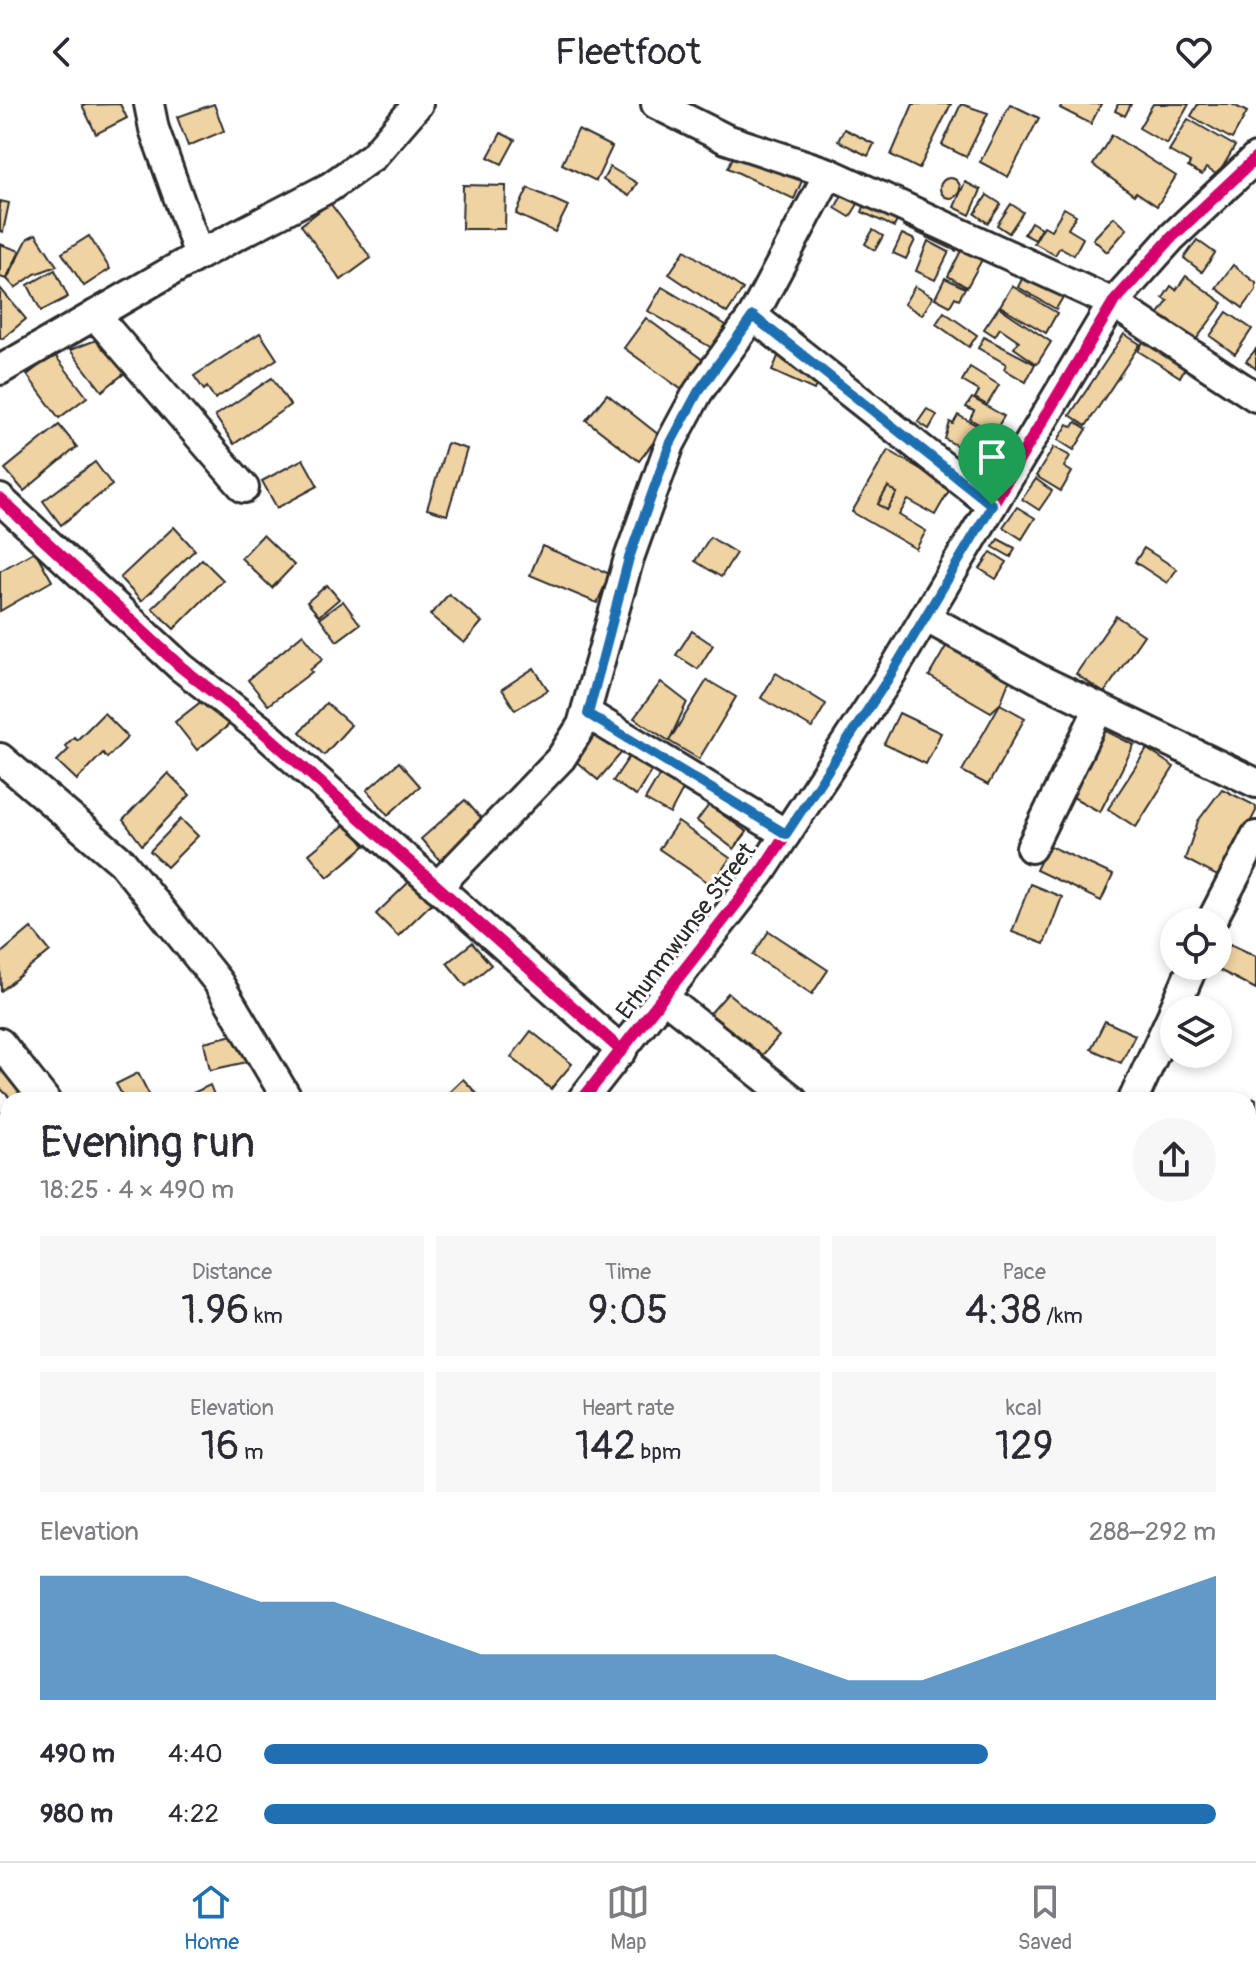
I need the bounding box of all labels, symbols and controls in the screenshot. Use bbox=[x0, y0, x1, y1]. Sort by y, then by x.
icon: back bbox=[40, 30, 84, 74]
text: Fleetfoot bbox=[555, 30, 701, 75]
icon: heart bbox=[1172, 30, 1216, 74]
pin bbox=[958, 423, 1026, 505]
icon: arrive bbox=[970, 435, 1014, 479]
street label: Erhunmwunse Street bbox=[610, 837, 762, 1025]
map controls bbox=[1160, 908, 1232, 1068]
button: locate bbox=[1160, 908, 1232, 980]
button: layers bbox=[1160, 996, 1232, 1068]
text: Evening run bbox=[40, 1116, 255, 1171]
button: share bbox=[1132, 1118, 1216, 1202]
text: 18:25 · 4 × 490 m bbox=[40, 1174, 234, 1206]
text: Distance bbox=[192, 1258, 272, 1286]
text: Time bbox=[605, 1258, 651, 1286]
text: Pace bbox=[1002, 1258, 1046, 1286]
text: 1.96 bbox=[181, 1286, 249, 1335]
text: 9:05 bbox=[588, 1286, 668, 1335]
text: 4:38 bbox=[965, 1286, 1041, 1335]
text: km bbox=[249, 1302, 283, 1330]
text: /km bbox=[1041, 1302, 1083, 1330]
text: Elevation bbox=[190, 1394, 274, 1422]
text: Heart rate bbox=[582, 1394, 674, 1422]
text: kcal bbox=[1006, 1394, 1042, 1422]
text: 16 bbox=[200, 1422, 239, 1471]
text: 142 bbox=[575, 1422, 636, 1471]
text: 129 bbox=[995, 1422, 1053, 1471]
text: m bbox=[239, 1438, 264, 1466]
text: bpm bbox=[636, 1438, 681, 1466]
text: Elevation bbox=[40, 1516, 139, 1548]
text: 288–292 m bbox=[1089, 1516, 1216, 1548]
text: 490 m bbox=[40, 1738, 115, 1770]
text: 4:40 bbox=[168, 1738, 223, 1770]
text: 980 m bbox=[40, 1798, 113, 1830]
text: 4:22 bbox=[168, 1798, 219, 1830]
tab: Home bbox=[184, 1880, 239, 1956]
tab: Map bbox=[606, 1880, 650, 1956]
tab: Saved bbox=[1018, 1880, 1072, 1956]

